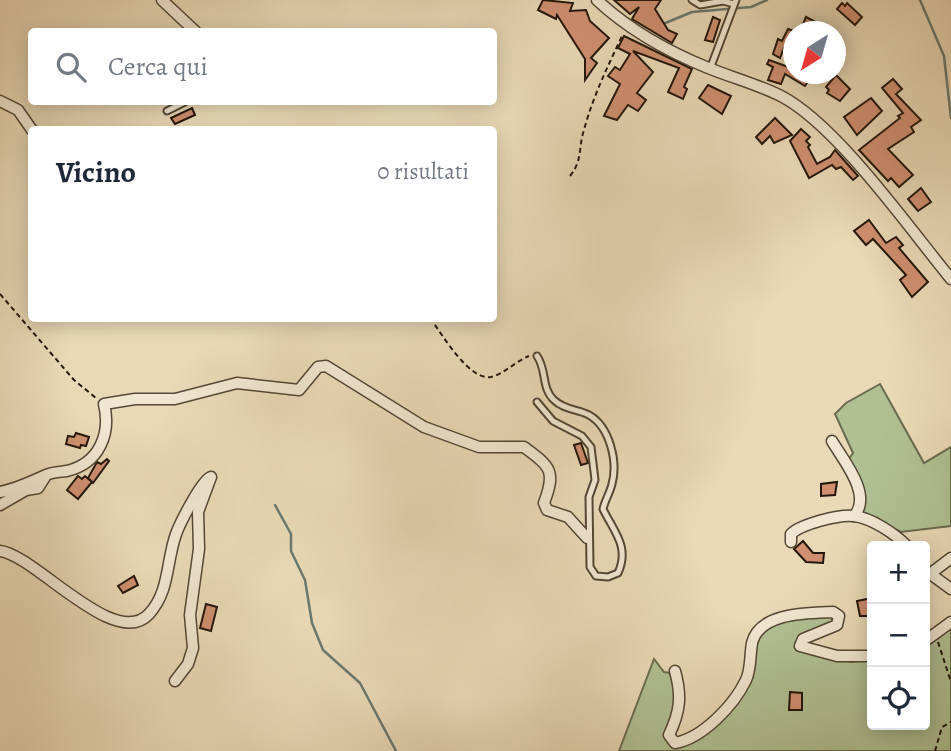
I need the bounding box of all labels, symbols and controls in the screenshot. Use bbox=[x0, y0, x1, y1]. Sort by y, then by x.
north arrow bbox=[783, 21, 846, 84]
search box bbox=[28, 28, 497, 105]
icon: search bbox=[52, 48, 90, 86]
text: Cerca qui bbox=[108, 49, 208, 84]
text: Vicino bbox=[56, 152, 136, 192]
text: 0 risultati bbox=[377, 156, 469, 187]
map controls bbox=[867, 541, 930, 730]
button: + bbox=[867, 541, 930, 604]
button: − bbox=[867, 604, 930, 667]
button: locate bbox=[867, 667, 930, 730]

